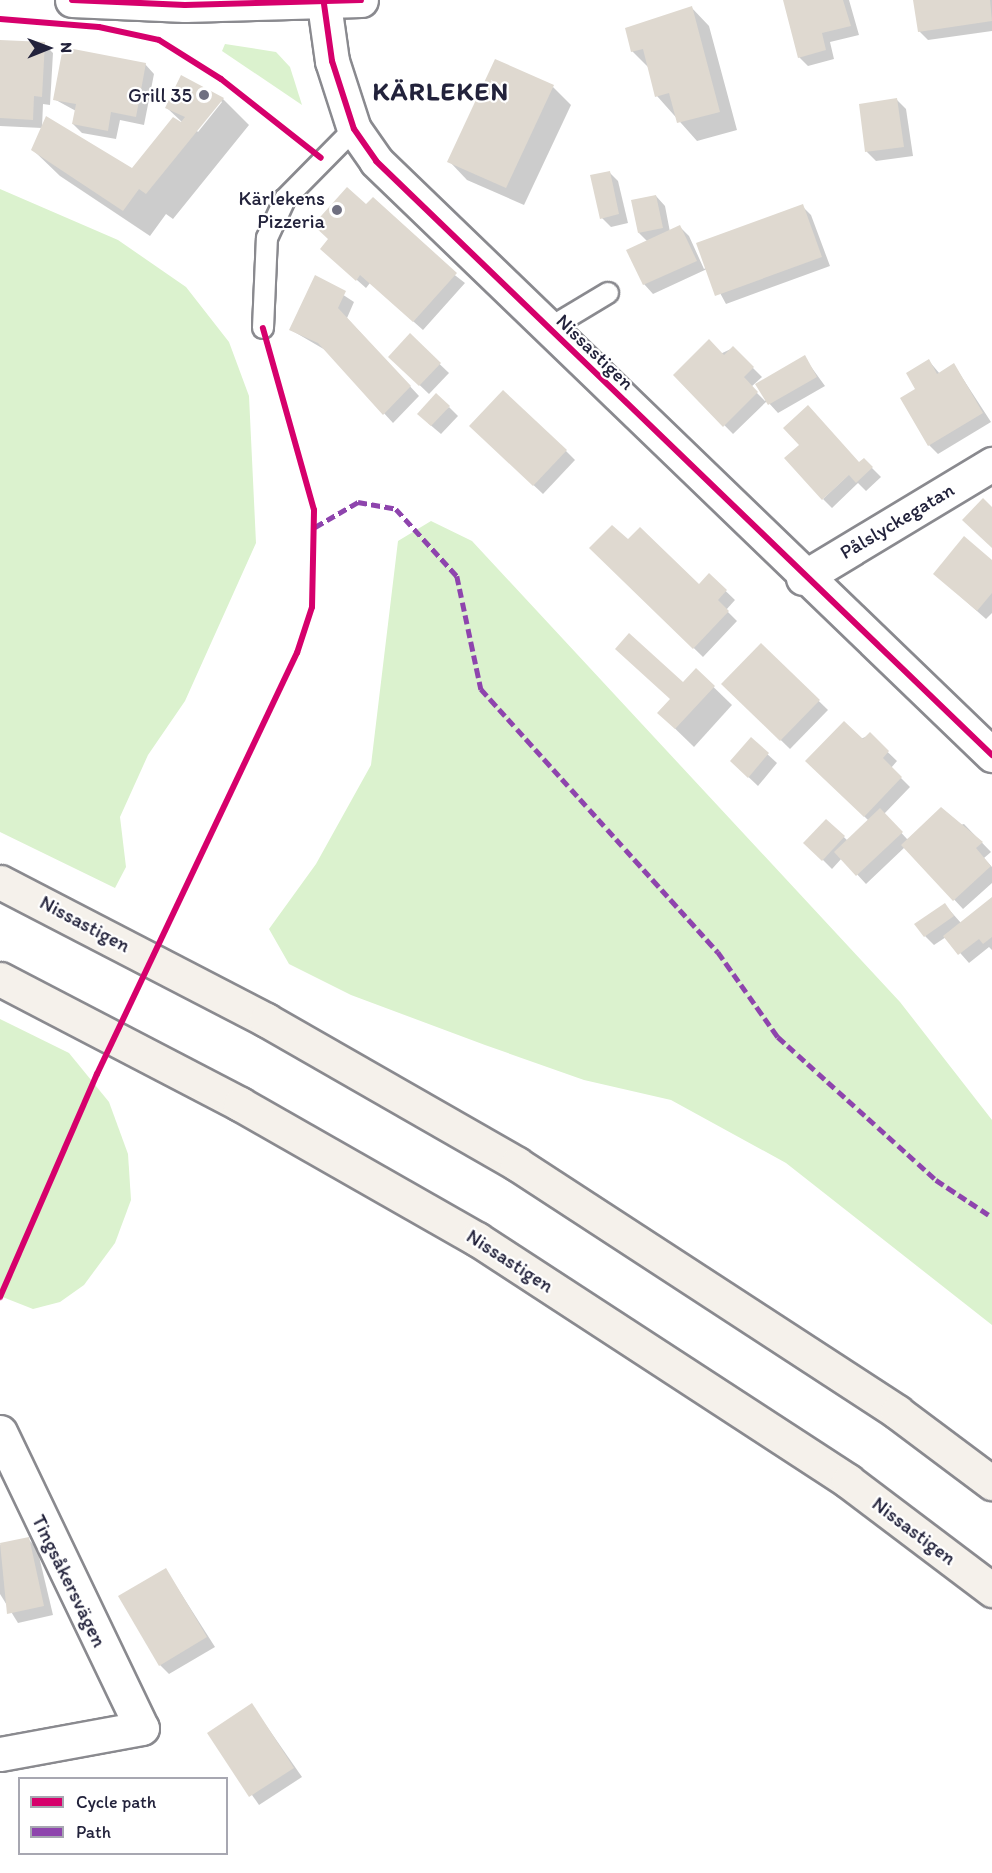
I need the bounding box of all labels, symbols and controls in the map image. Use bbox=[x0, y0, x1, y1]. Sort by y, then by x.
north arrow bbox=[18, 18, 78, 78]
text: N bbox=[57, 42, 76, 53]
district label: KÄRLEKEN bbox=[372, 76, 510, 108]
place label: Grill 35 bbox=[128, 83, 192, 107]
marker: Grill 35 bbox=[197, 88, 211, 102]
place label: Kärlekens Pizzeria bbox=[239, 186, 325, 233]
marker: Kärlekens Pizzeria bbox=[330, 203, 344, 217]
street label: Nissastigen bbox=[551, 309, 639, 395]
street label: Pålslyckegatan bbox=[835, 477, 959, 565]
street label: Nissastigen bbox=[36, 890, 134, 958]
street label: Nissastigen bbox=[462, 1224, 558, 1298]
street label: Nissastigen bbox=[867, 1492, 961, 1570]
street label: Tingsåkersvägen bbox=[27, 1511, 111, 1651]
legend bbox=[18, 1777, 228, 1855]
text: Cycle path bbox=[76, 1791, 156, 1813]
text: Path bbox=[76, 1821, 111, 1843]

